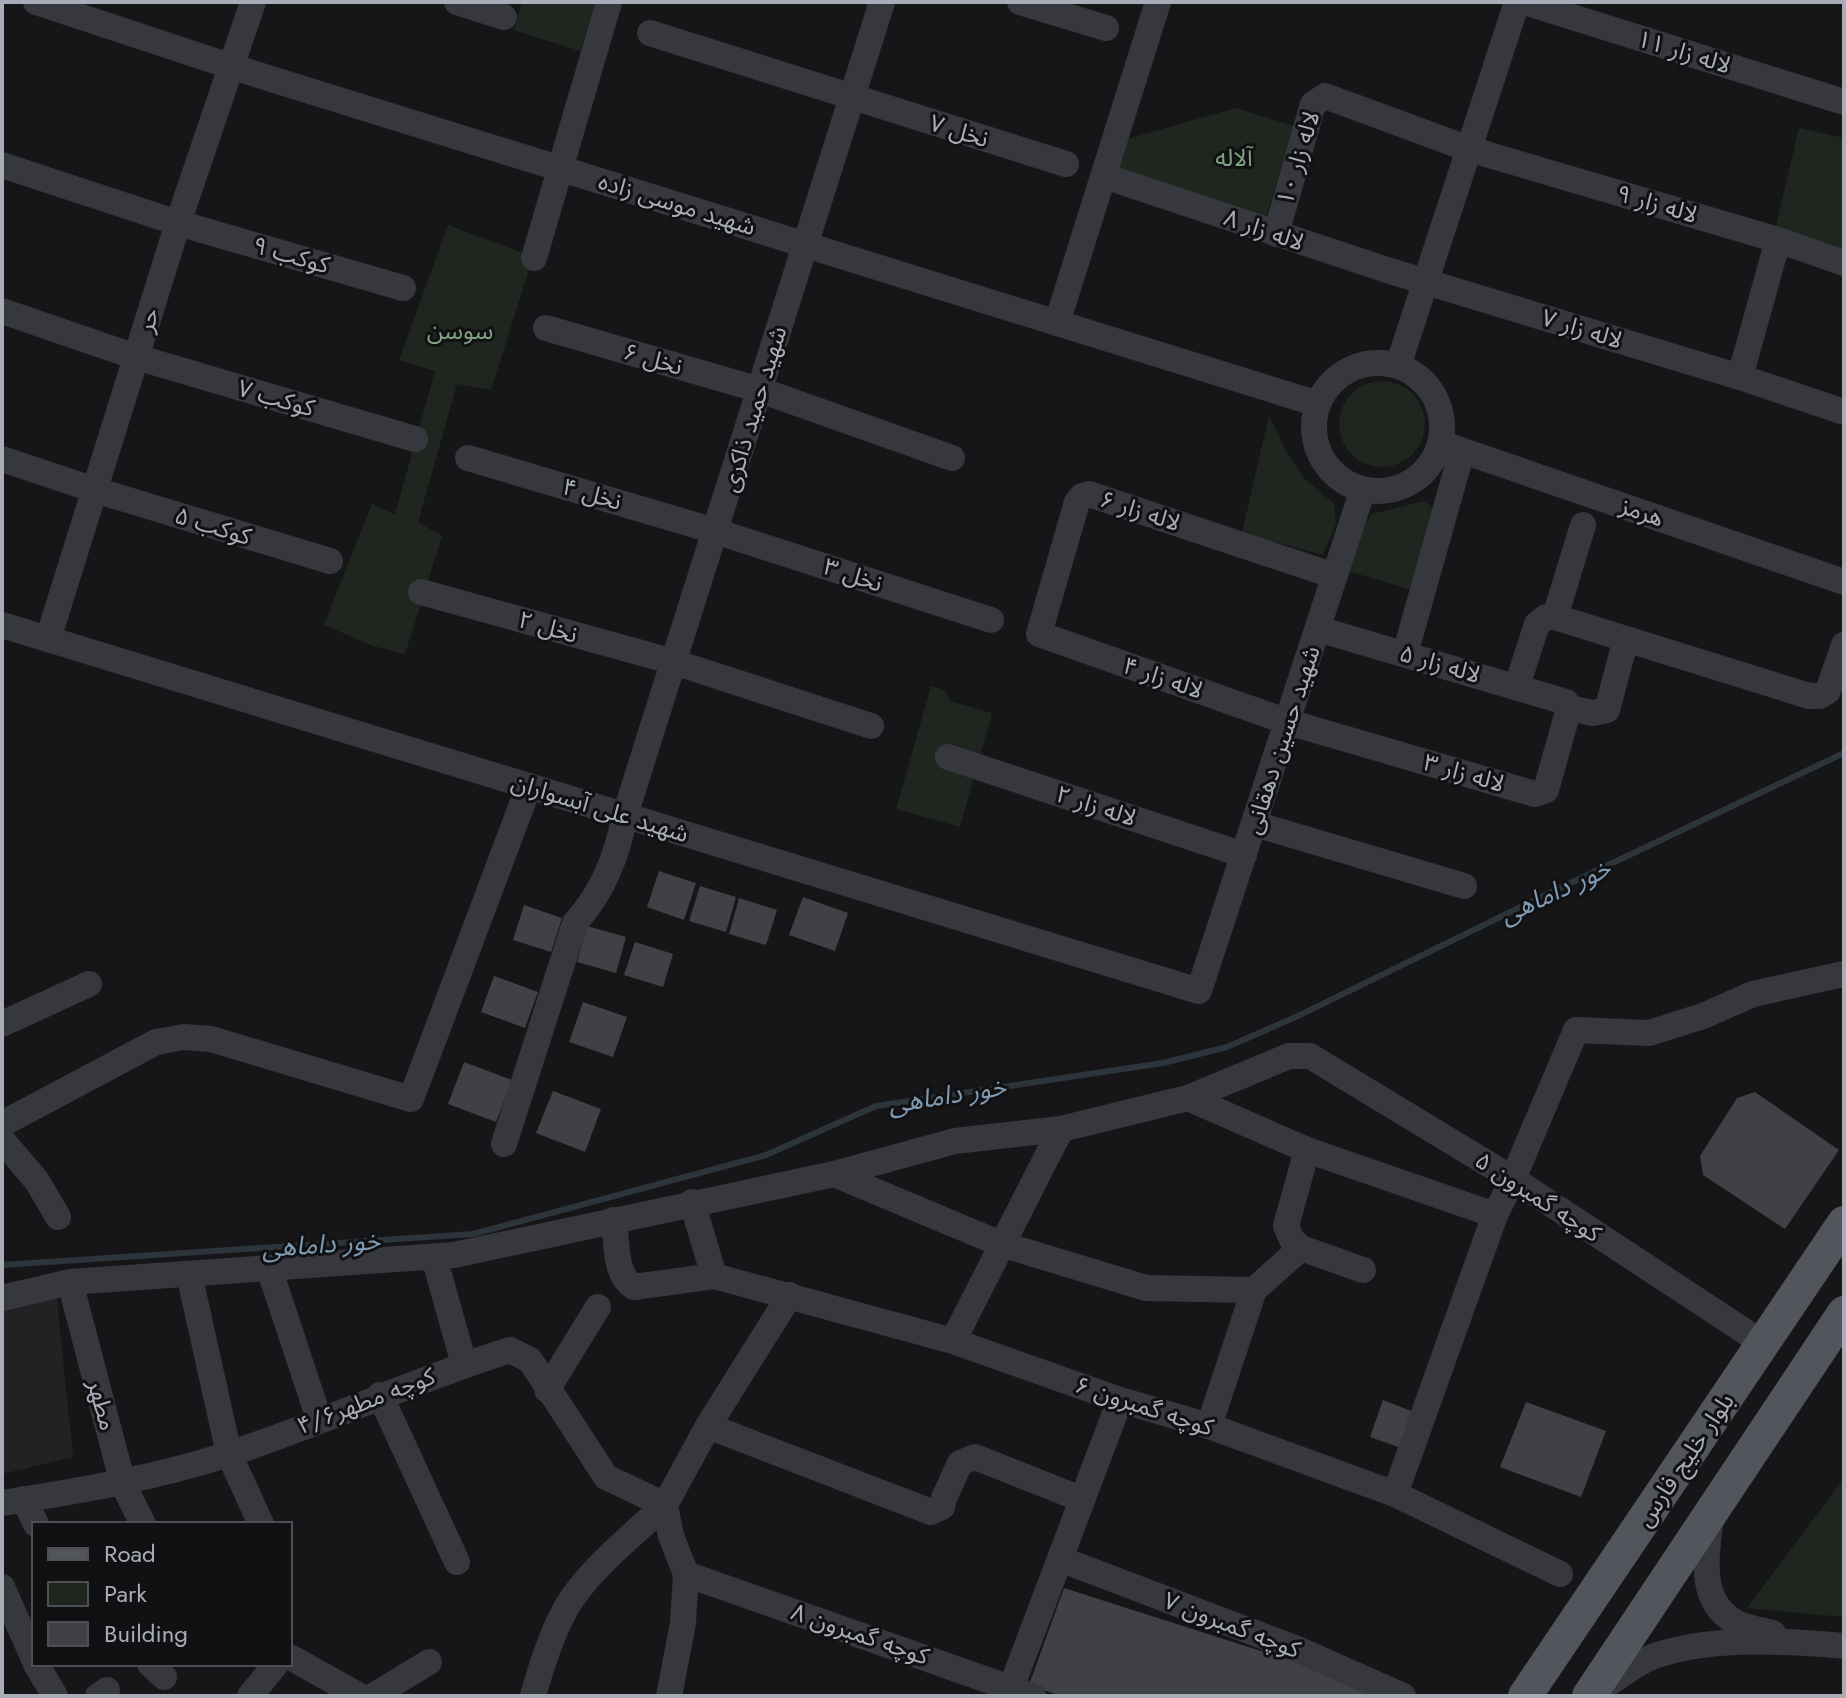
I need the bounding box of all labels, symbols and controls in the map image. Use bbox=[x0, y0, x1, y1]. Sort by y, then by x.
street label: لاله زار ۱۱ bbox=[1633, 21, 1735, 82]
street label: نخل ۷ bbox=[925, 105, 993, 156]
street label: لاله زار ۱۰ bbox=[1267, 107, 1328, 209]
park label: آلاله bbox=[1215, 140, 1254, 175]
street label: شهید موسی زاده bbox=[594, 163, 760, 244]
street label: لاله زار ۹ bbox=[1613, 175, 1702, 232]
street label: لاله زار ۸ bbox=[1219, 200, 1309, 260]
street label: کوکب ۹ bbox=[249, 227, 335, 282]
street label: لاله زار ۷ bbox=[1537, 300, 1627, 357]
street label: حر bbox=[127, 303, 168, 337]
park label: سوسن bbox=[427, 313, 493, 348]
street label: شهید حمید ذاکری bbox=[712, 322, 795, 496]
street label: نخل ۶ bbox=[619, 333, 687, 384]
street label: کوکب ۷ bbox=[234, 370, 320, 425]
street label: نخل ۴ bbox=[558, 468, 626, 519]
street label: لاله زار ۶ bbox=[1095, 481, 1185, 540]
street label: هرمز bbox=[1615, 487, 1669, 535]
street label: کوکب ۵ bbox=[171, 497, 257, 554]
street label: نخل ۳ bbox=[819, 549, 887, 600]
street label: نخل ۲ bbox=[514, 601, 582, 652]
street label: لاله زار ۵ bbox=[1396, 635, 1485, 692]
street label: شهید حسین دهقانی bbox=[1235, 641, 1329, 839]
street label: لاله زار ۴ bbox=[1118, 648, 1208, 708]
street label: لاله زار ۳ bbox=[1420, 744, 1509, 801]
street label: شهید علی آبسواران bbox=[507, 764, 693, 851]
street label: لاله زار ۲ bbox=[1051, 776, 1141, 835]
water label: خور داماهی bbox=[1493, 848, 1617, 933]
water label: خور داماهی bbox=[885, 1067, 1009, 1123]
street label: کوچه گمبرون ۵ bbox=[1468, 1143, 1609, 1251]
water label: خور داماهی bbox=[260, 1221, 382, 1267]
street label: کوچه مطهر۴/۶ bbox=[292, 1358, 441, 1443]
street label: کوچه گمبرون ۶ bbox=[1070, 1367, 1219, 1445]
street label: مطهر bbox=[79, 1375, 126, 1434]
street label: بلوار خلیج فارس bbox=[1627, 1386, 1742, 1534]
legend bbox=[32, 1522, 292, 1666]
text: Road bbox=[104, 1536, 156, 1571]
text: Park bbox=[104, 1576, 147, 1611]
street label: کوچه گمبرون ۷ bbox=[1159, 1582, 1307, 1667]
street label: کوچه گمبرون ۸ bbox=[786, 1594, 935, 1674]
text: Building bbox=[104, 1616, 188, 1651]

